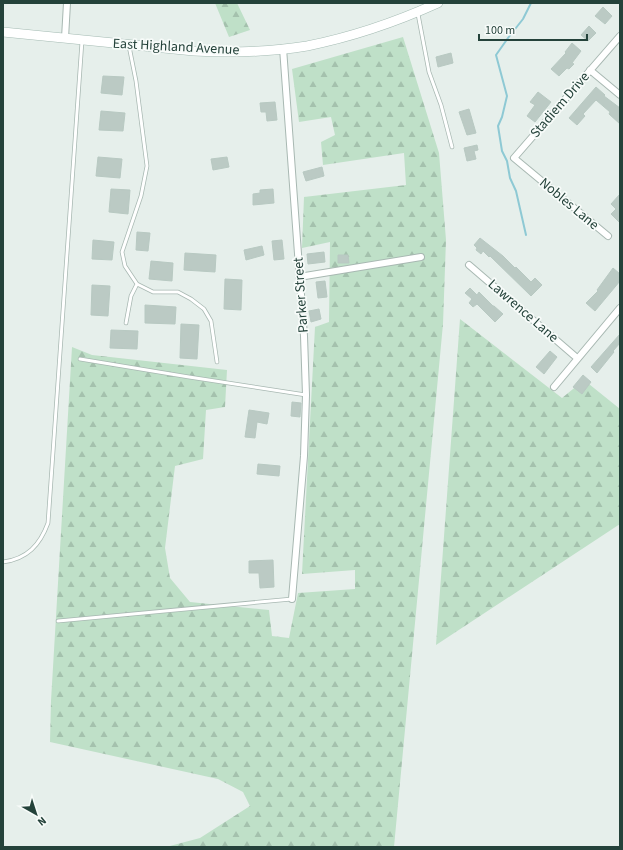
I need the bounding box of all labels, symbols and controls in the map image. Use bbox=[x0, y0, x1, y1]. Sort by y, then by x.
scale bar bbox=[479, 16, 587, 42]
text: 100 m bbox=[485, 22, 515, 39]
street label: East Highland Avenue bbox=[112, 34, 240, 60]
street label: Stadiem Drive bbox=[526, 68, 594, 142]
street label: Nobles Lane bbox=[535, 173, 603, 235]
street label: Parker Street bbox=[288, 256, 314, 333]
street label: Lawrence Lane bbox=[483, 275, 563, 347]
north arrow bbox=[16, 794, 56, 834]
text: N bbox=[34, 813, 50, 830]

